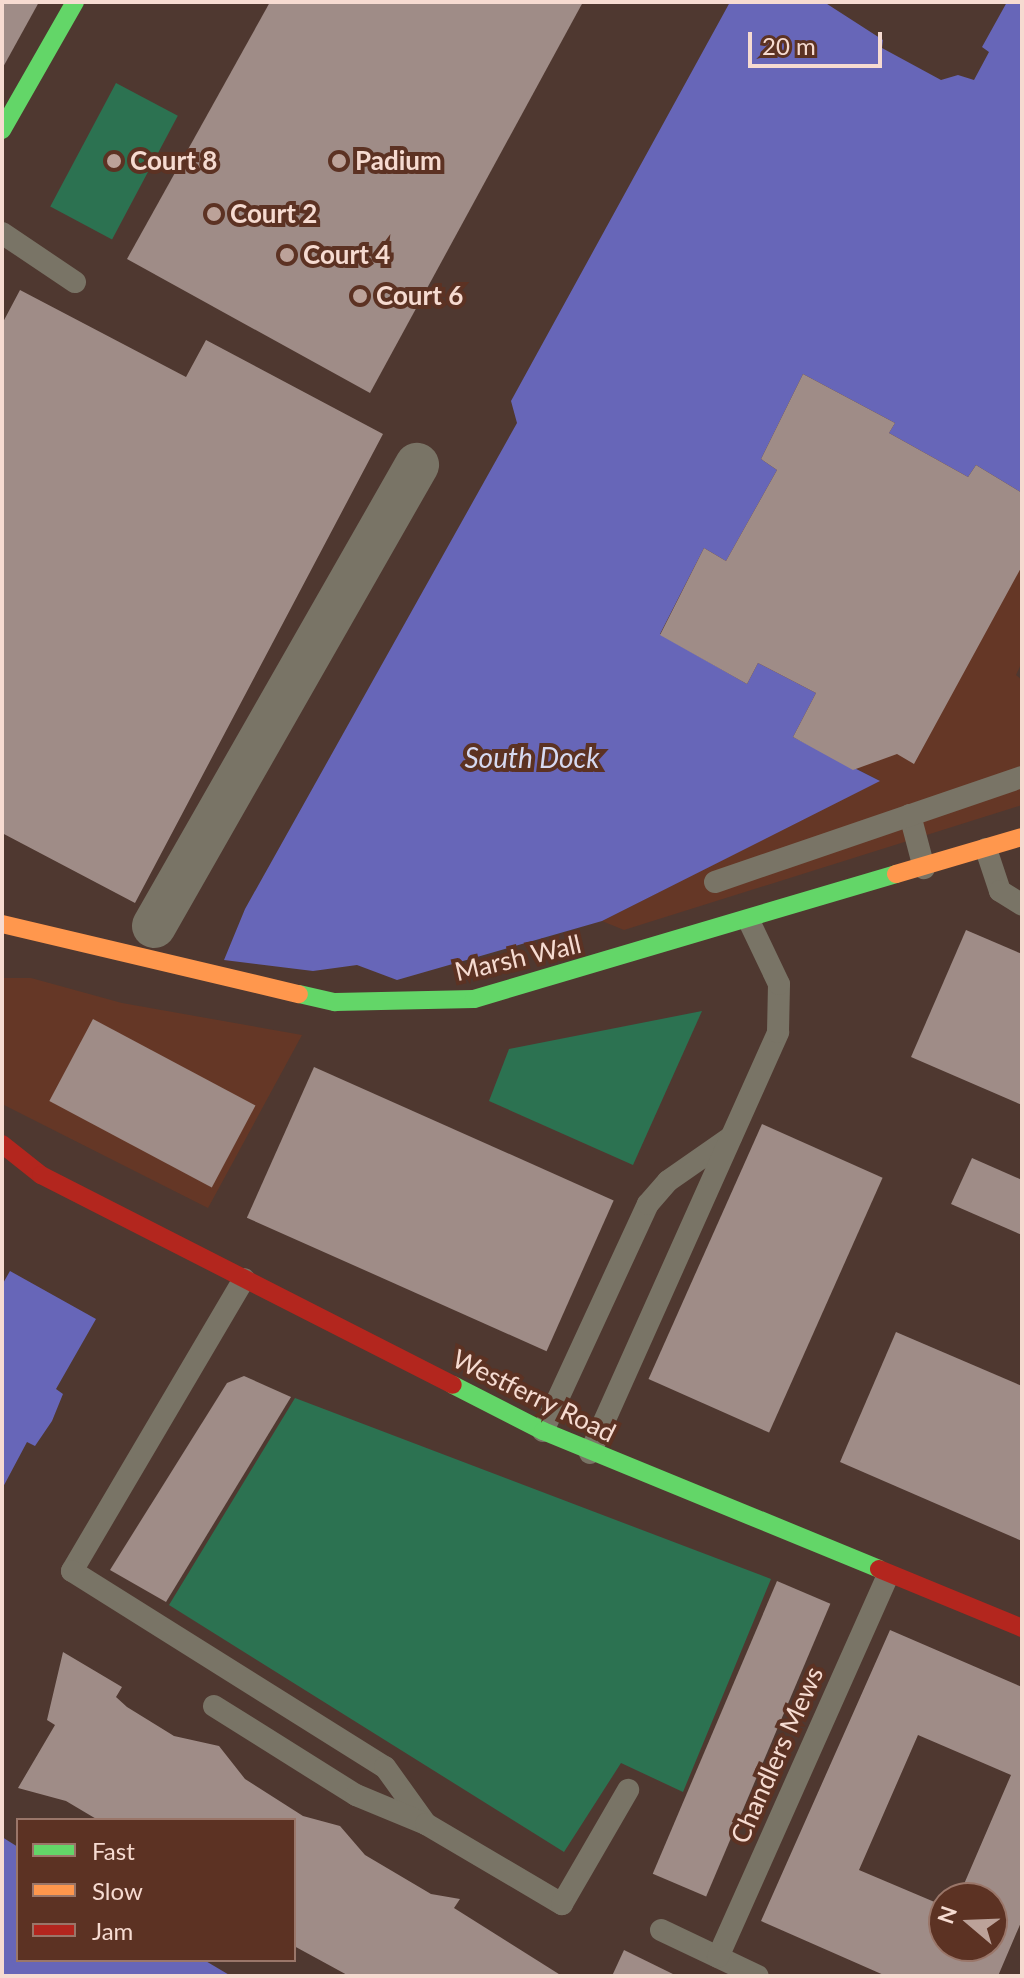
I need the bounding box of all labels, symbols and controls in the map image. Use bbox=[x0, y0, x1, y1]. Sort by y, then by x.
scale bar bbox=[752, 16, 886, 66]
text: 20 m bbox=[762, 31, 816, 60]
place label: Court 8 bbox=[130, 145, 217, 177]
place label: Padium bbox=[355, 145, 442, 177]
marker: Court 8 bbox=[105, 152, 123, 170]
marker: Padium bbox=[330, 152, 348, 170]
place label: Court 2 bbox=[230, 198, 317, 230]
marker: Court 2 bbox=[205, 205, 223, 223]
place label: Court 4 bbox=[303, 239, 390, 271]
marker: Court 4 bbox=[278, 246, 296, 264]
place label: Court 6 bbox=[376, 280, 463, 312]
marker: Court 6 bbox=[351, 287, 369, 305]
water label: South Dock bbox=[464, 740, 600, 774]
street label: Marsh Wall bbox=[452, 928, 584, 988]
street label: Westferry Road bbox=[447, 1343, 621, 1449]
street label: Chandlers Mews bbox=[724, 1662, 830, 1848]
legend bbox=[16, 1818, 296, 1962]
text: Fast bbox=[92, 1836, 135, 1865]
text: Slow bbox=[92, 1876, 143, 1905]
north arrow bbox=[928, 1882, 1008, 1962]
text: N bbox=[931, 1902, 962, 1927]
text: Jam bbox=[92, 1916, 133, 1945]

